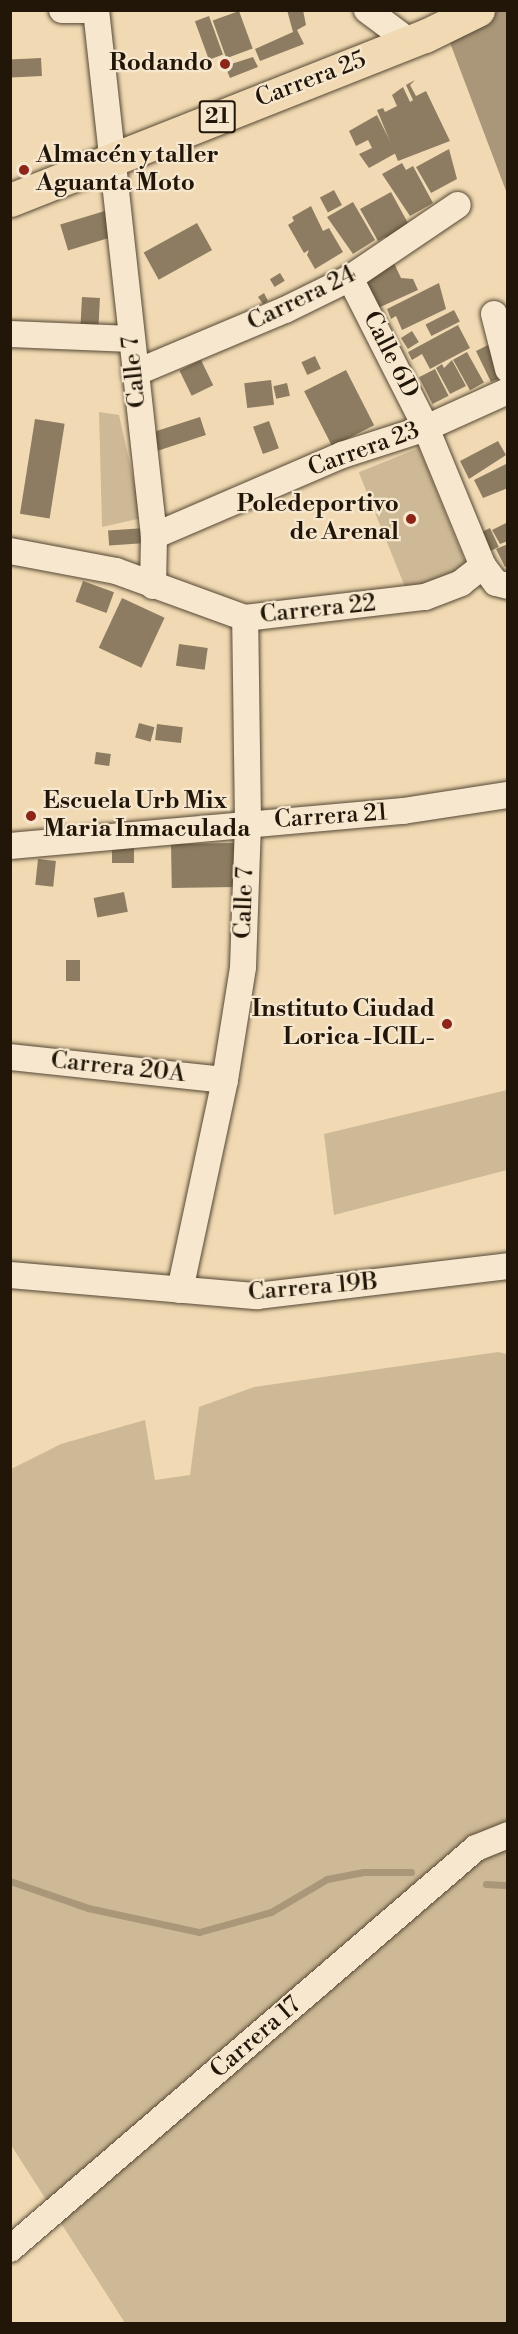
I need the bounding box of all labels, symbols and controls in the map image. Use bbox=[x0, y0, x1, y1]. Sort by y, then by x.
street label: Carrera 25 bbox=[252, 46, 370, 114]
place label: Rodando bbox=[109, 50, 213, 78]
marker: Rodando bbox=[218, 57, 232, 71]
road number: 21 bbox=[198, 98, 236, 136]
place label: Almacén y taller Aguanta Moto bbox=[36, 142, 219, 198]
marker: Almacén y taller Aguanta Moto bbox=[17, 163, 31, 177]
street label: Carrera 24 bbox=[243, 260, 361, 338]
street label: Calle 6D bbox=[356, 307, 424, 403]
street label: Calle 7 bbox=[117, 335, 153, 409]
street label: Carrera 23 bbox=[305, 417, 423, 483]
place label: Poledeportivo de Arenal bbox=[237, 491, 399, 547]
marker: Poledeportivo de Arenal bbox=[404, 512, 418, 526]
street label: Carrera 22 bbox=[259, 590, 377, 630]
place label: Escuela Urb Mix Maria Inmaculada bbox=[43, 788, 250, 844]
street label: Carrera 21 bbox=[273, 799, 389, 835]
marker: Escuela Urb Mix Maria Inmaculada bbox=[24, 809, 38, 823]
street label: Calle 7 bbox=[229, 867, 261, 939]
place label: Instituto Ciudad Lorica -ICIL- bbox=[252, 996, 435, 1052]
marker: Instituto Ciudad Lorica -ICIL- bbox=[440, 1017, 454, 1031]
street label: Carrera 20A bbox=[49, 1047, 187, 1089]
street label: Carrera 19B bbox=[247, 1268, 379, 1308]
street label: Carrera 17 bbox=[205, 1991, 307, 2085]

